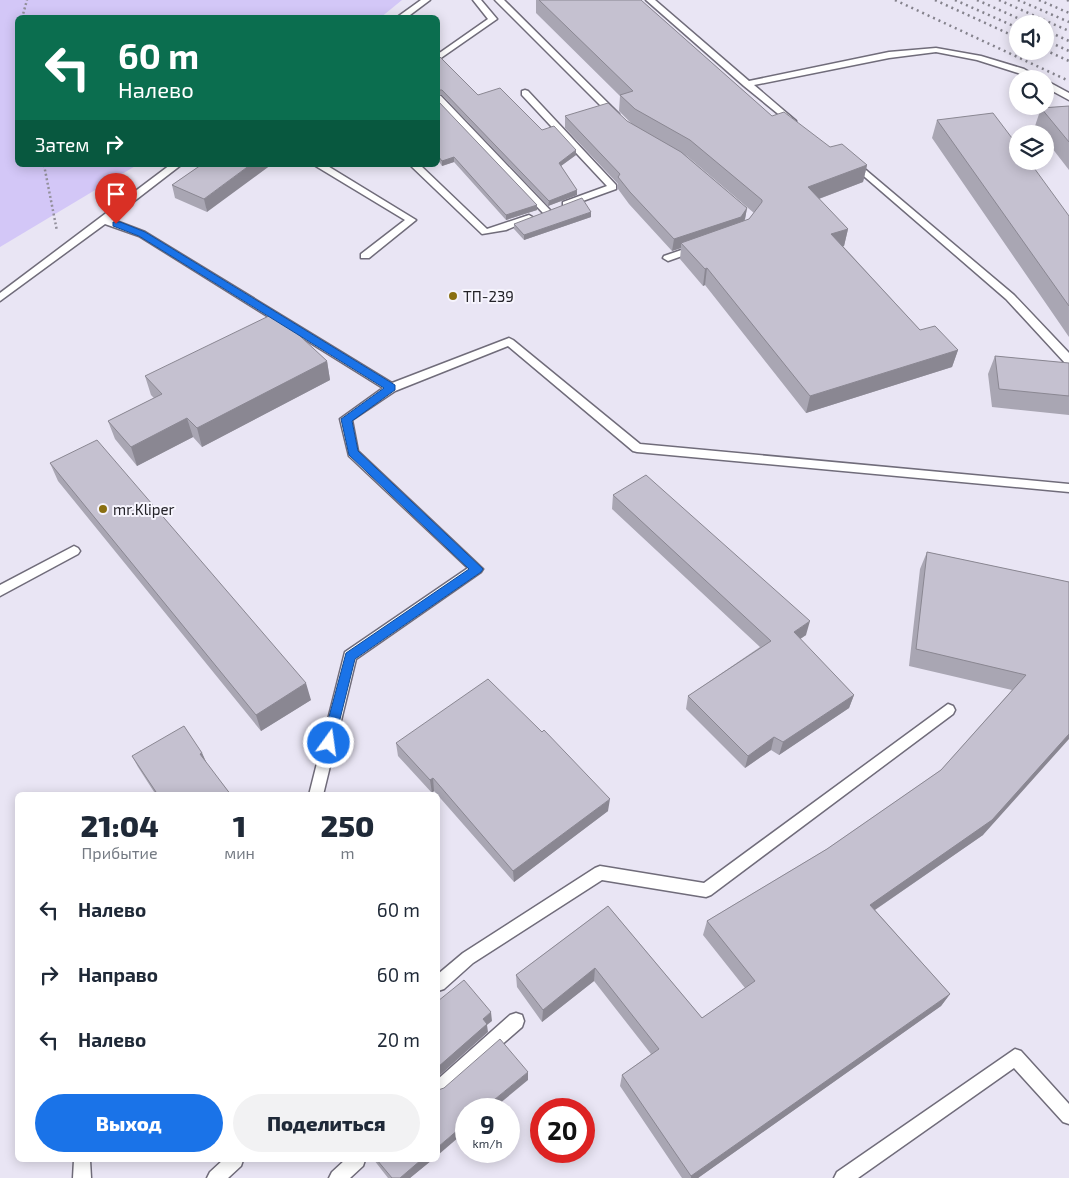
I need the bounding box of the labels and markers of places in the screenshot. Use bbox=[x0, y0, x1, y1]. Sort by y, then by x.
pin bbox=[95, 173, 137, 224]
place label: ТП-239 bbox=[463, 287, 514, 305]
marker: ТП-239 bbox=[447, 290, 459, 302]
place label: mr.Kliper bbox=[113, 500, 175, 518]
marker: mr.Kliper bbox=[97, 503, 109, 515]

